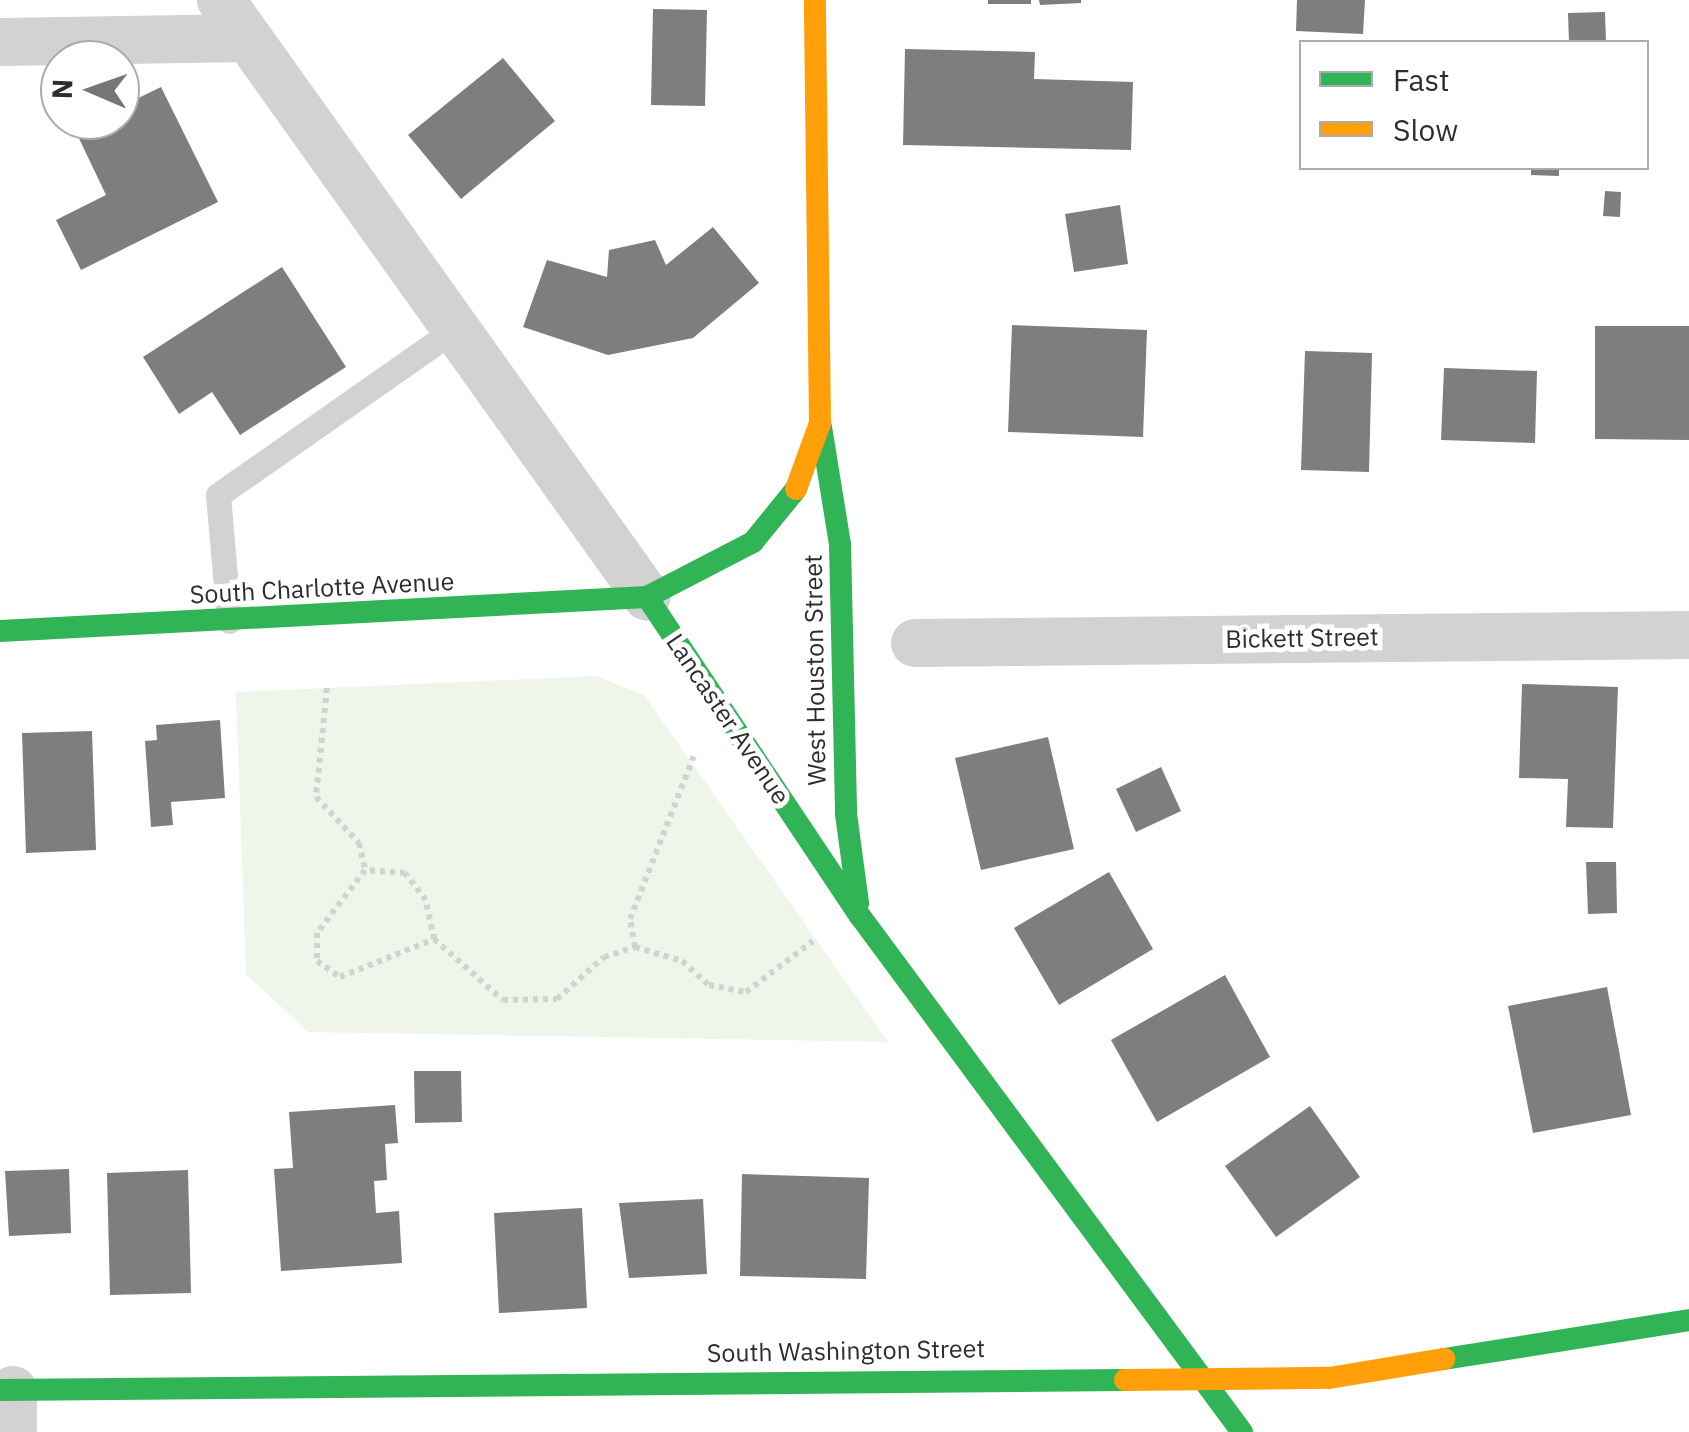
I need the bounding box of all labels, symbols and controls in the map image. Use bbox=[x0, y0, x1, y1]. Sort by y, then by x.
north arrow bbox=[40, 40, 140, 140]
legend bbox=[1299, 40, 1649, 170]
text: Fast bbox=[1393, 60, 1450, 99]
text: N bbox=[43, 78, 80, 100]
text: Slow bbox=[1393, 110, 1458, 149]
street label: West Houston Street bbox=[798, 554, 832, 786]
street label: South Charlotte Avenue bbox=[189, 566, 455, 610]
street label: Bickett Street bbox=[1225, 622, 1379, 654]
street label: Lancaster Avenue bbox=[660, 628, 796, 810]
street label: South Washington Street bbox=[707, 1334, 985, 1368]

